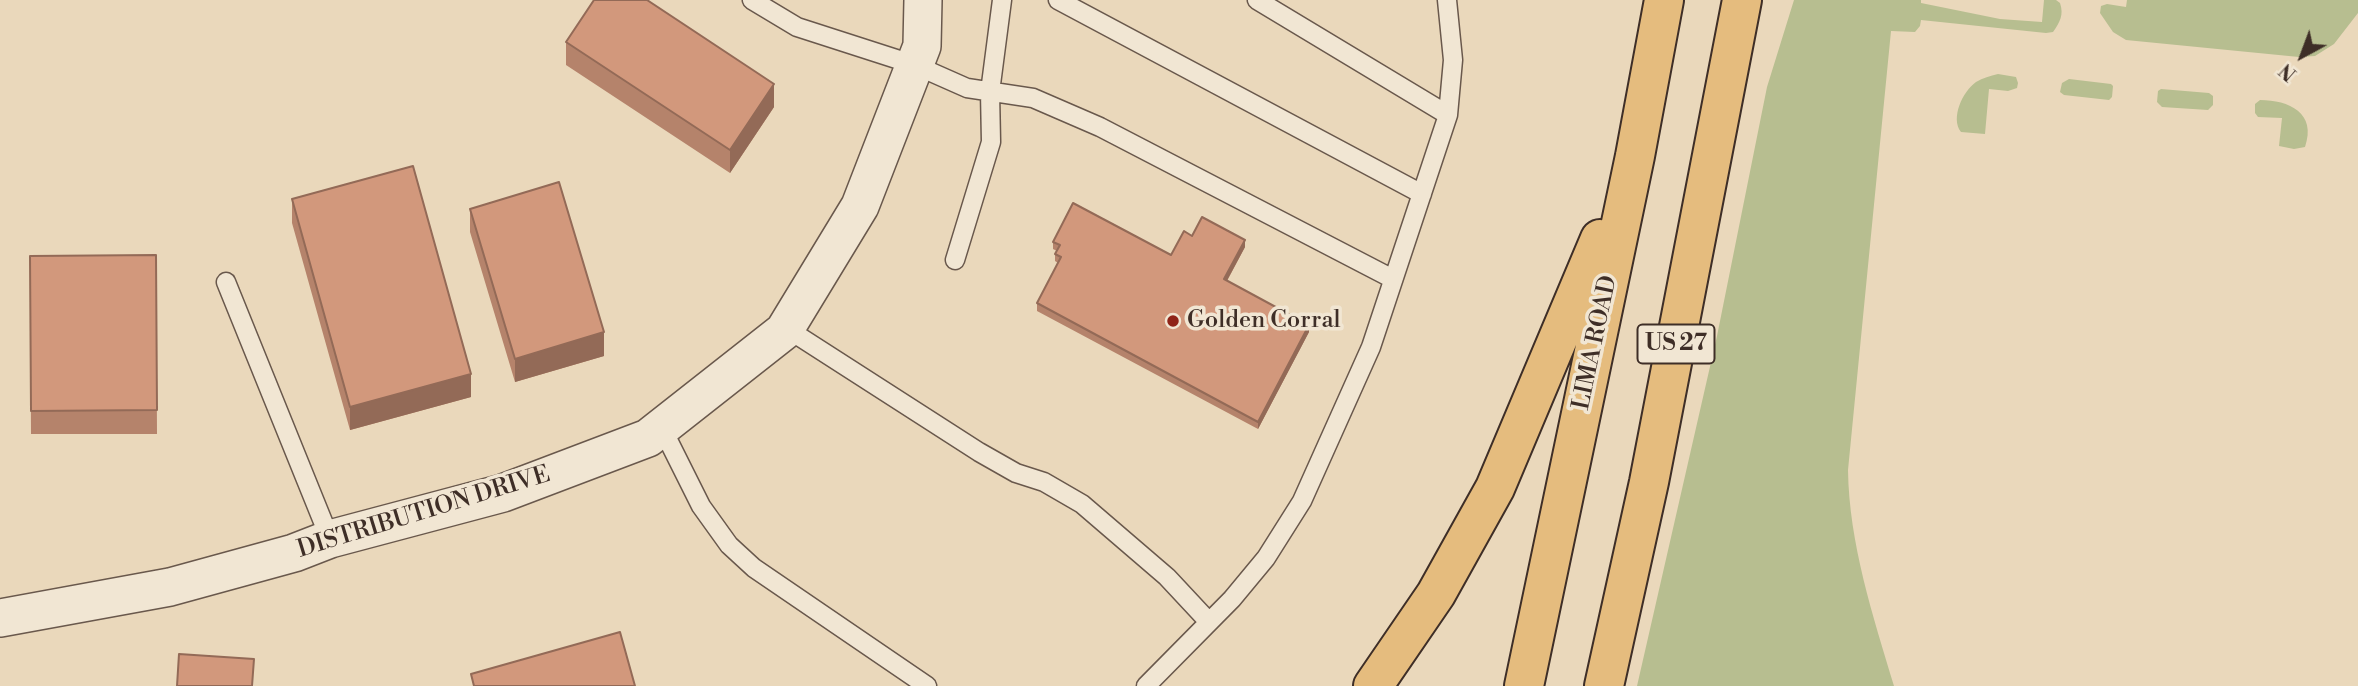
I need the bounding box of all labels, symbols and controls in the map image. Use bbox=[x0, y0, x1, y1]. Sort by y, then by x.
north arrow bbox=[2267, 21, 2337, 91]
text: N bbox=[2275, 58, 2302, 86]
street label: LIMA ROAD bbox=[1568, 273, 1624, 413]
place label: Golden Corral bbox=[1187, 307, 1341, 335]
marker: Golden Corral bbox=[1165, 313, 1181, 329]
road number: US 27 bbox=[1638, 324, 1714, 364]
street label: DISTRIBUTION DRIVE bbox=[294, 461, 554, 565]

